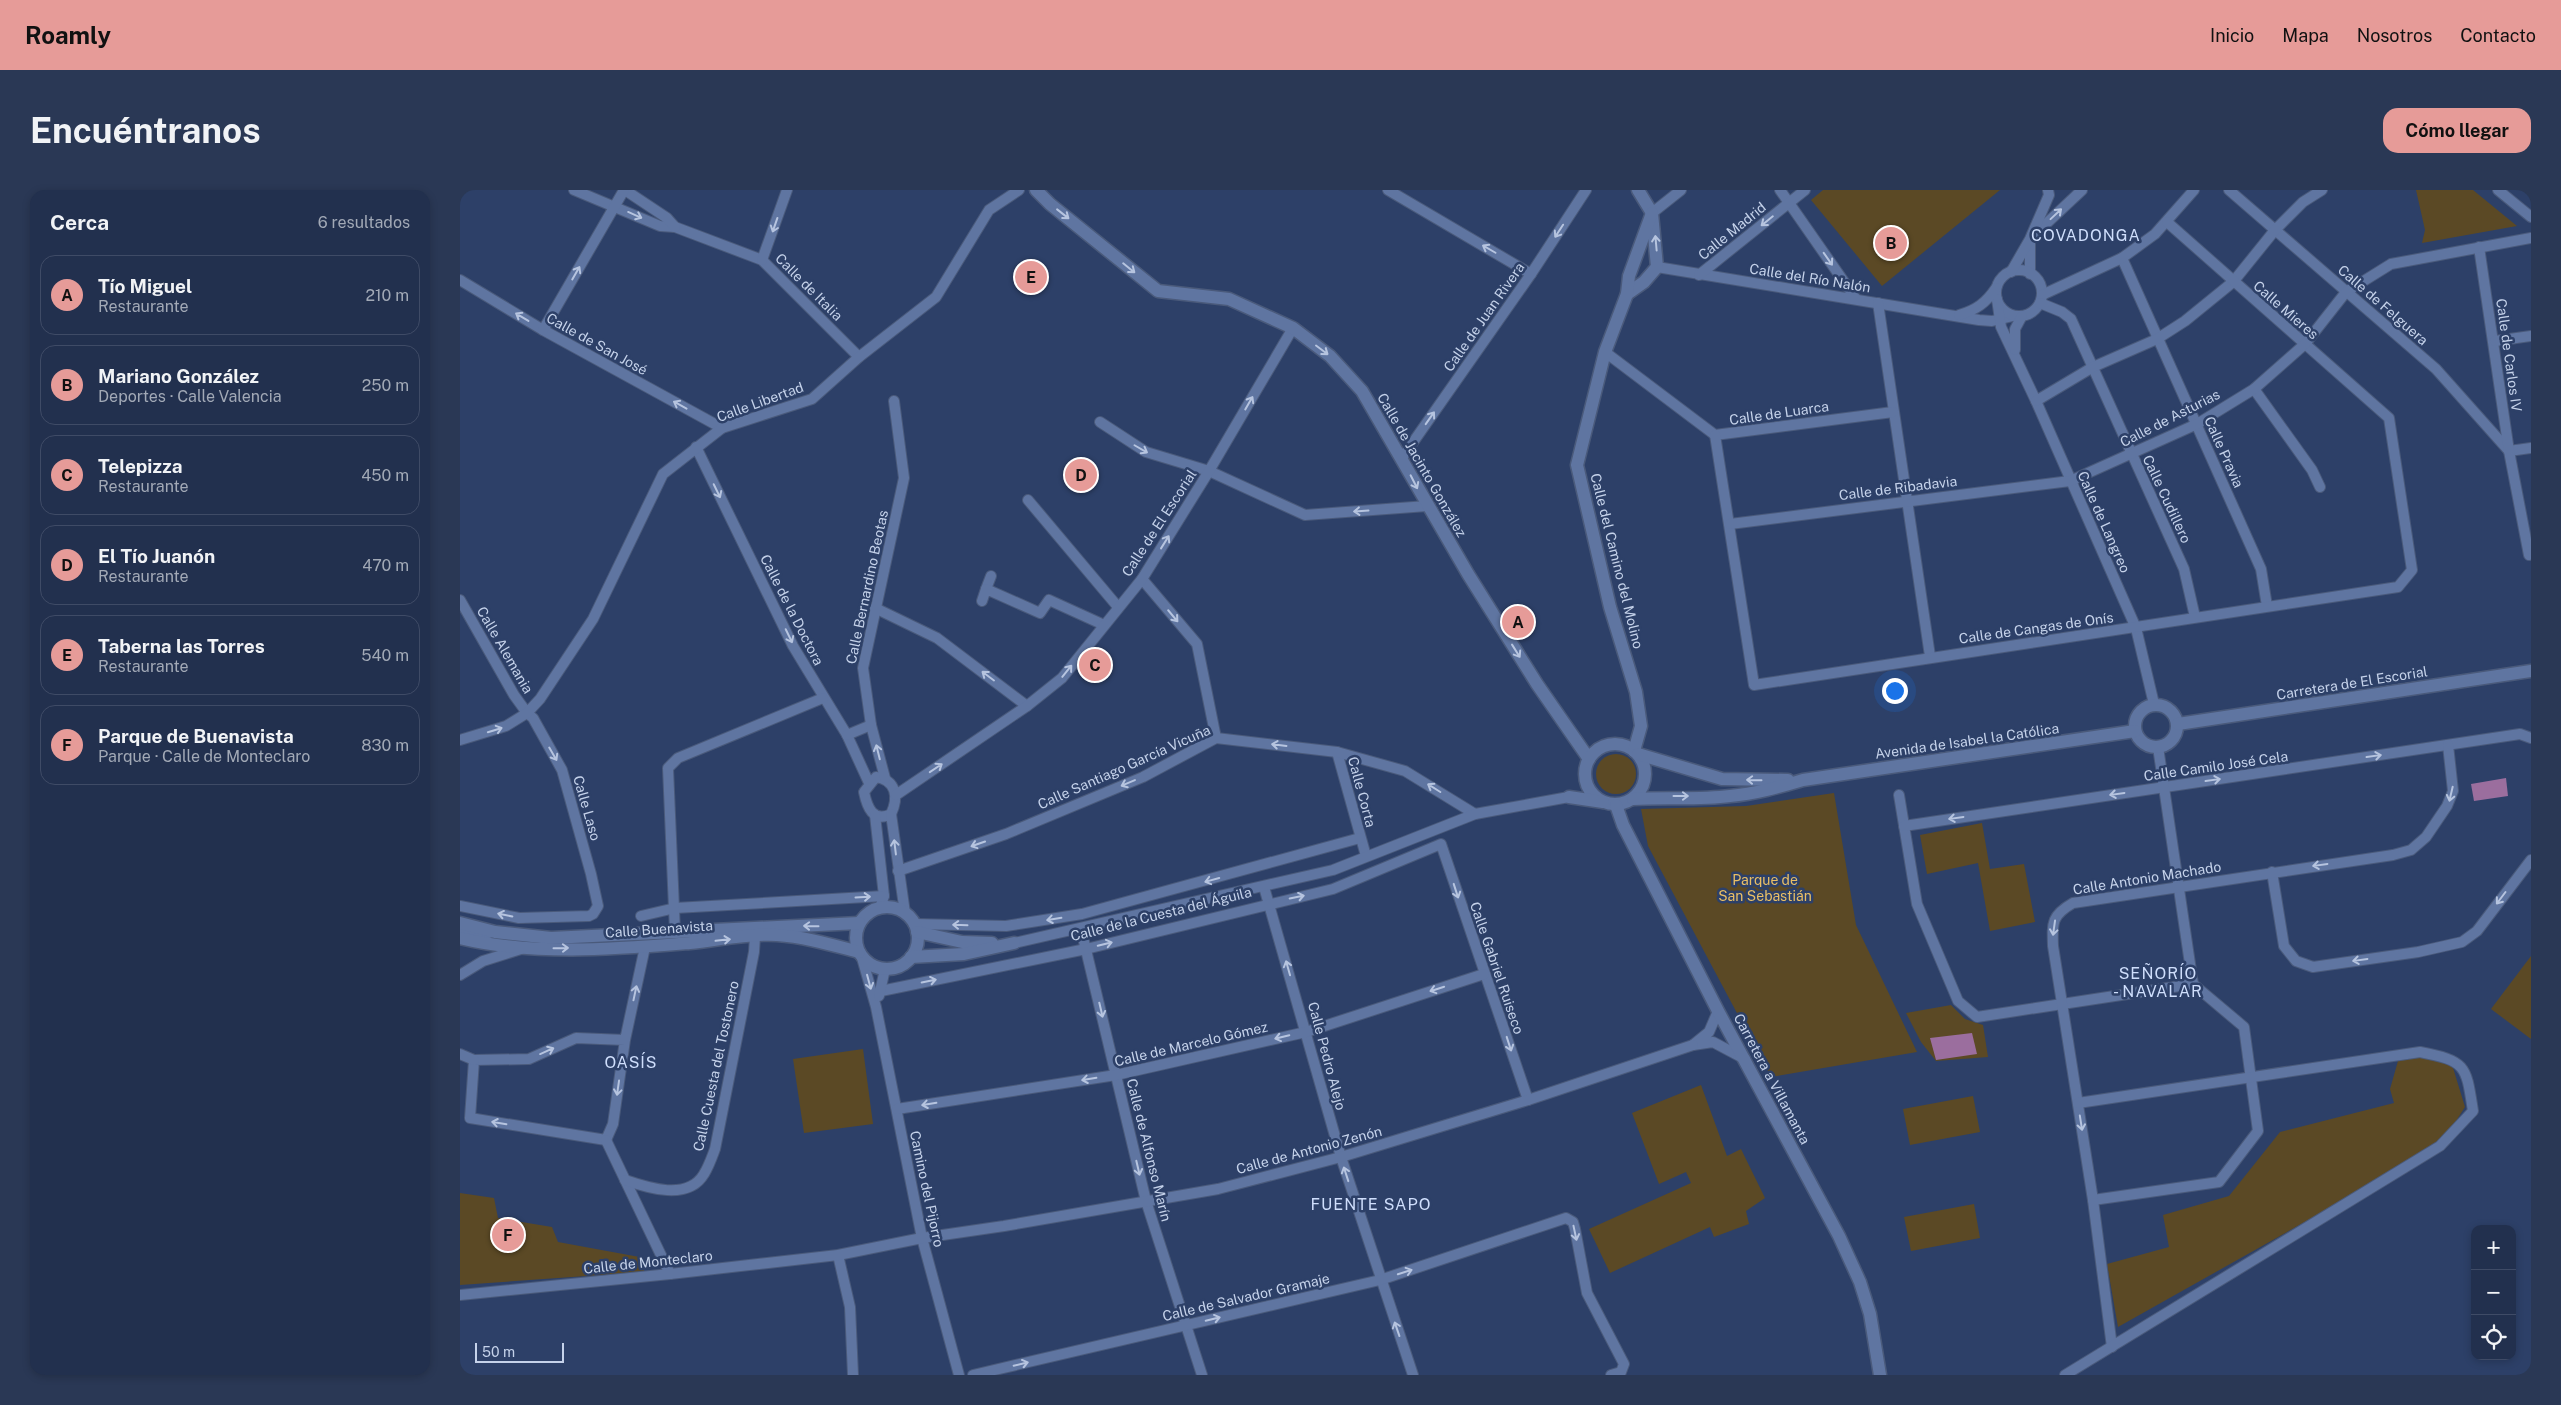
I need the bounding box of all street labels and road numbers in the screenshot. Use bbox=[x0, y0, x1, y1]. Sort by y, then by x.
street label: Calle Madrid bbox=[1695, 199, 1769, 263]
street label: Calle de Italia bbox=[772, 250, 846, 324]
street label: Calle de Juan Rivera bbox=[1440, 259, 1528, 375]
street label: Calle del Río Nalón bbox=[1748, 261, 1872, 295]
street label: Calle de Felguera bbox=[2335, 262, 2431, 348]
street label: Calle Mieres bbox=[2250, 278, 2322, 342]
street label: Calle de Carlos IV bbox=[2493, 297, 2525, 413]
street label: Calle de San José bbox=[544, 310, 650, 378]
street label: Calle Libertad bbox=[714, 379, 806, 425]
street label: Calle de Asturias bbox=[2117, 386, 2223, 450]
street label: Calle de Jacinto González bbox=[1374, 390, 1470, 540]
street label: Calle de Luarca bbox=[1728, 398, 1830, 428]
street label: Calle Pravia bbox=[2201, 414, 2247, 490]
street label: Calle Cudillero bbox=[2140, 452, 2194, 546]
street label: Calle de El Escorial bbox=[1119, 467, 1199, 579]
street label: Calle de Langreo bbox=[2074, 469, 2134, 575]
street label: Calle del Camino del Molino bbox=[1587, 472, 1647, 650]
street label: Calle de Ribadavia bbox=[1838, 473, 1958, 503]
street label: Calle Bernardino Beotas bbox=[843, 509, 891, 665]
street label: Calle de la Doctora bbox=[757, 552, 827, 668]
street label: Calle Alemania bbox=[474, 604, 536, 696]
street label: Calle de Cangas de Onís bbox=[1958, 609, 2114, 647]
street label: Carretera de El Escorial bbox=[2275, 663, 2429, 703]
street label: Avenida de Isabel la Católica bbox=[1874, 720, 2060, 762]
street label: Calle Santiago García Vicuña bbox=[1035, 722, 1213, 812]
street label: Calle Camilo José Cela bbox=[2143, 748, 2289, 784]
street label: Calle Corta bbox=[1345, 755, 1379, 829]
street label: Calle Laso bbox=[570, 774, 604, 842]
street label: Calle Antonio Machado bbox=[2072, 858, 2222, 898]
street label: Calle de la Cuesta del Águila bbox=[1069, 883, 1253, 944]
street label: Calle Gabriel Ruiseco bbox=[1467, 900, 1527, 1036]
street label: Calle Buenavista bbox=[605, 917, 713, 941]
street label: Calle Cuesta del Tostonero bbox=[690, 979, 742, 1153]
street label: Calle Pedro Alejo bbox=[1305, 1000, 1349, 1112]
street label: Carretera a Villamanta bbox=[1731, 1011, 1813, 1147]
street label: Calle de Marcelo Gómez bbox=[1113, 1019, 1269, 1069]
street label: Calle de Alfonso Marín bbox=[1124, 1077, 1174, 1223]
street label: Calle de Antonio Zenón bbox=[1234, 1123, 1384, 1177]
street label: Camino del Pijorro bbox=[907, 1129, 947, 1249]
street label: Calle de Monteclaro bbox=[583, 1247, 713, 1277]
street label: Calle de Salvador Gramaje bbox=[1161, 1270, 1331, 1324]

